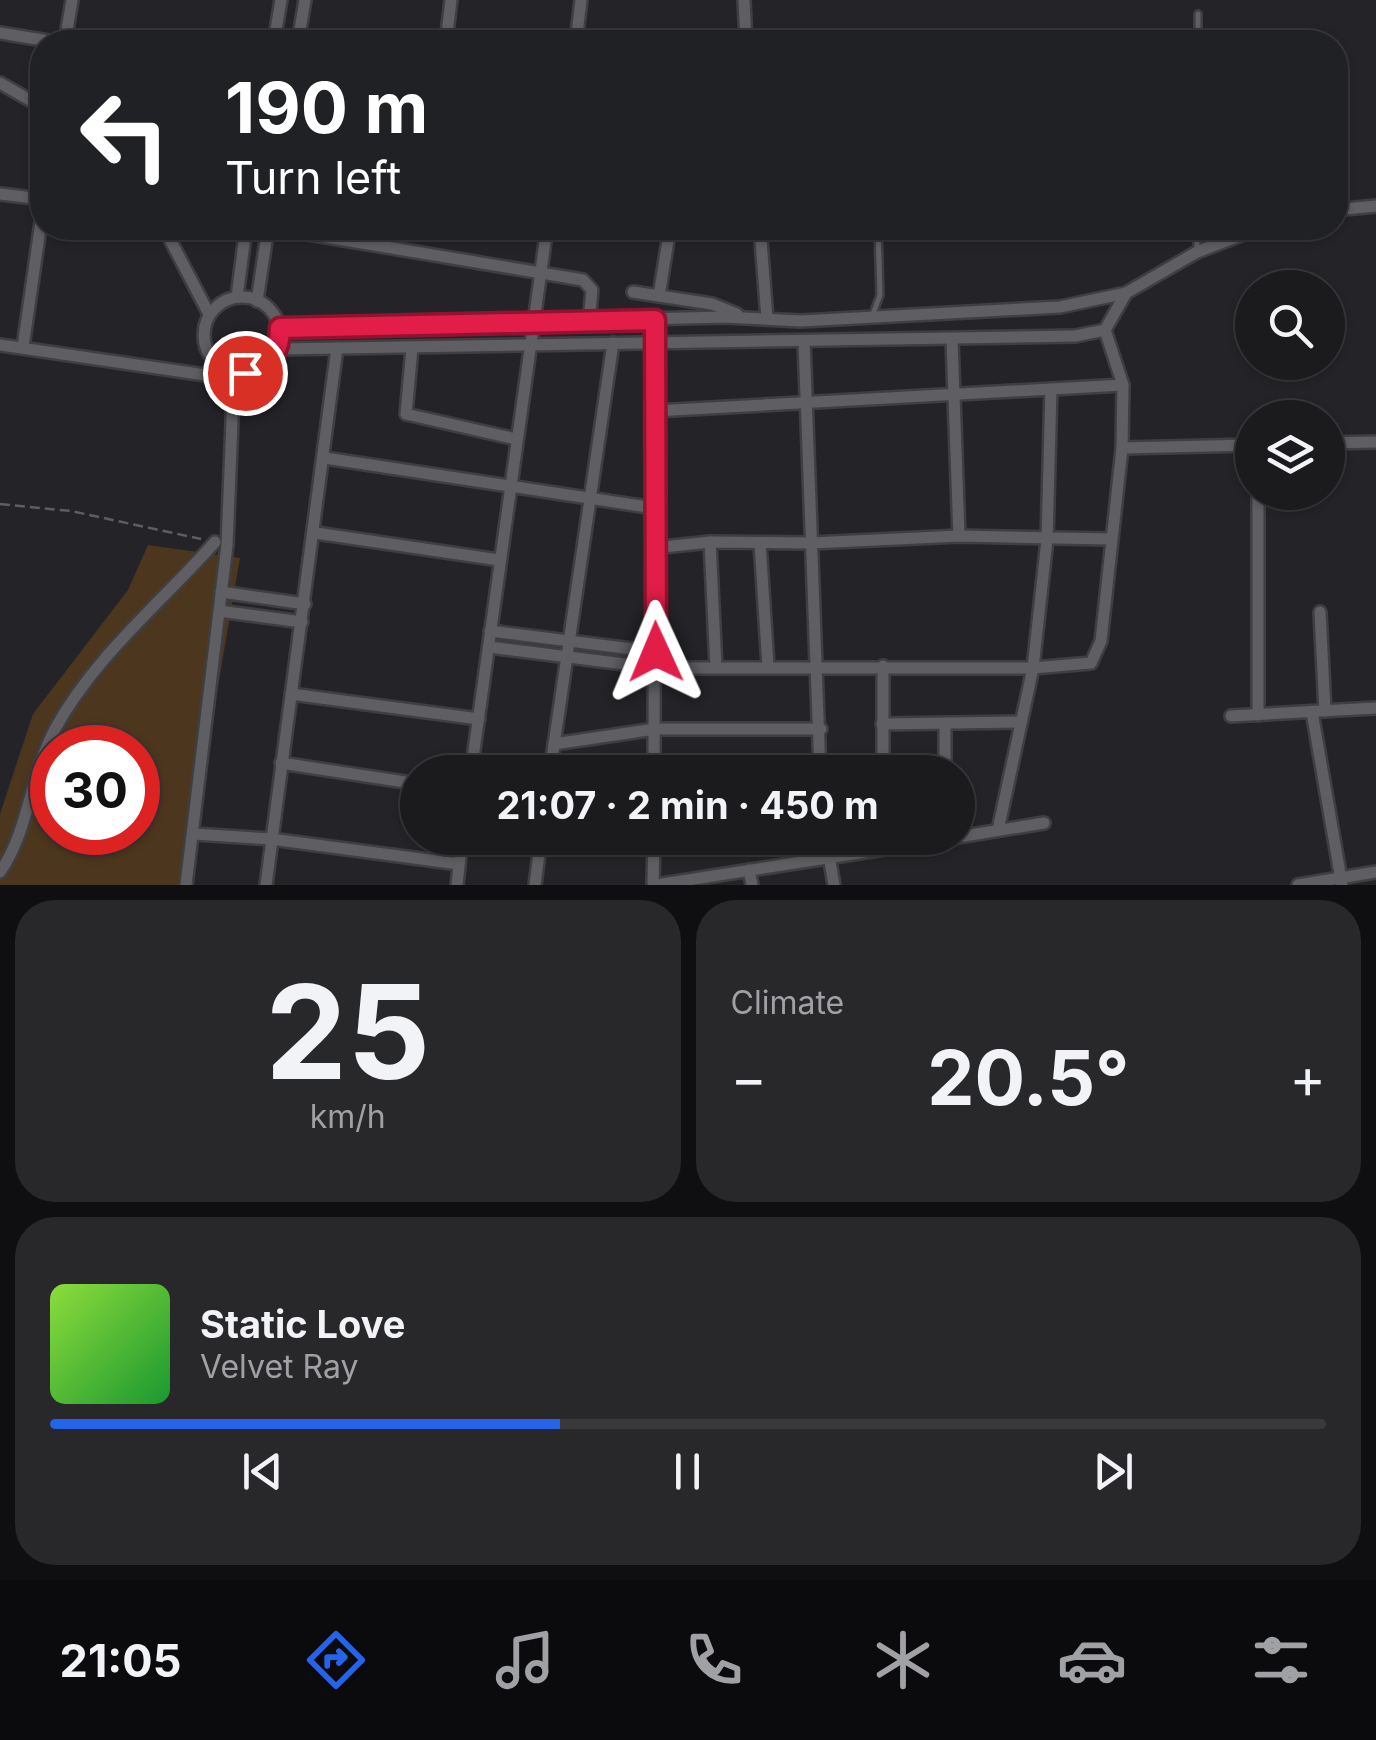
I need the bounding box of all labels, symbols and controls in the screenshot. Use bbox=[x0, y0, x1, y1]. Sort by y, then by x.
text: 190 m bbox=[225, 65, 428, 150]
icon: left bbox=[60, 70, 190, 200]
text: Turn left bbox=[225, 150, 401, 205]
map controls bbox=[1235, 270, 1345, 510]
button: search bbox=[1235, 270, 1345, 380]
pin bbox=[203, 331, 288, 416]
icon: arrive bbox=[218, 346, 273, 401]
button: layers bbox=[1235, 400, 1345, 510]
position arrow bbox=[604, 600, 708, 704]
speed limit sign: 30 bbox=[30, 725, 160, 855]
text: 21:07 · 2 min · 450 m bbox=[496, 782, 879, 828]
text: 25 bbox=[265, 953, 430, 1110]
text: Climate bbox=[731, 983, 844, 1022]
text: 20.5° bbox=[927, 1032, 1129, 1123]
text: − bbox=[731, 1045, 767, 1111]
text: + bbox=[1290, 1045, 1326, 1111]
text: km/h bbox=[310, 1097, 386, 1136]
text: Static Love bbox=[200, 1301, 405, 1347]
text: Velvet Ray bbox=[200, 1347, 358, 1386]
icon: previous bbox=[235, 1444, 290, 1499]
icon: pause bbox=[660, 1444, 715, 1499]
icon: next bbox=[1086, 1444, 1141, 1499]
icon: directions bbox=[301, 1625, 371, 1695]
icon: music bbox=[490, 1625, 560, 1695]
icon: phone bbox=[679, 1625, 749, 1695]
icon: climate bbox=[868, 1625, 938, 1695]
icon: car bbox=[1057, 1625, 1127, 1695]
icon: filters bbox=[1246, 1625, 1316, 1695]
text: 21:05 bbox=[60, 1633, 181, 1688]

